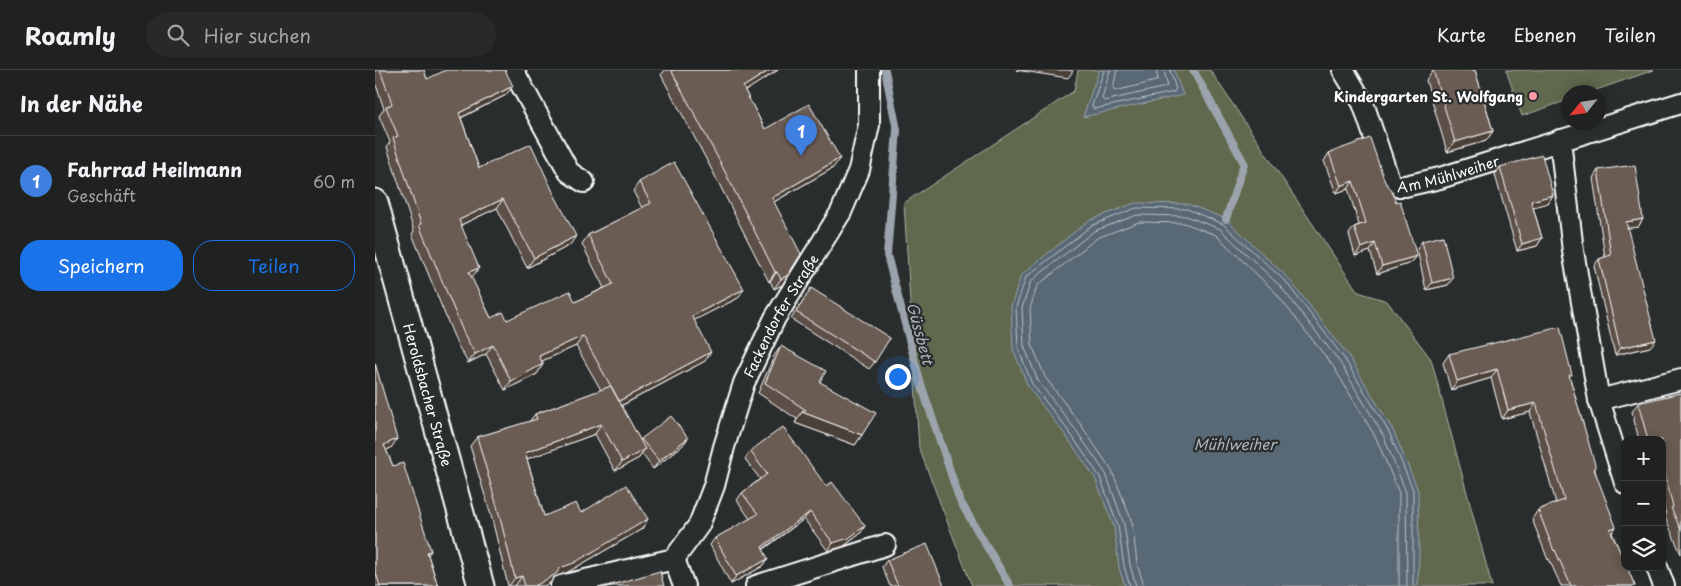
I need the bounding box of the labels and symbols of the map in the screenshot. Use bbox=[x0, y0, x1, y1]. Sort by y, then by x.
north arrow bbox=[1561, 85, 1606, 130]
place label: Kindergarten St. Wolfgang bbox=[1334, 86, 1523, 107]
marker: Kindergarten St. Wolfgang bbox=[1527, 90, 1539, 102]
pin: 1 bbox=[785, 115, 817, 156]
street label: Am Mühlweiher bbox=[1397, 150, 1502, 197]
street label: Fackendorfer Straße bbox=[738, 250, 823, 381]
water label: Güssbett bbox=[902, 299, 941, 369]
street label: Heroldsbacher Straße bbox=[398, 321, 458, 469]
your location bbox=[885, 364, 911, 390]
water label: Mühlweiher bbox=[1194, 432, 1278, 455]

